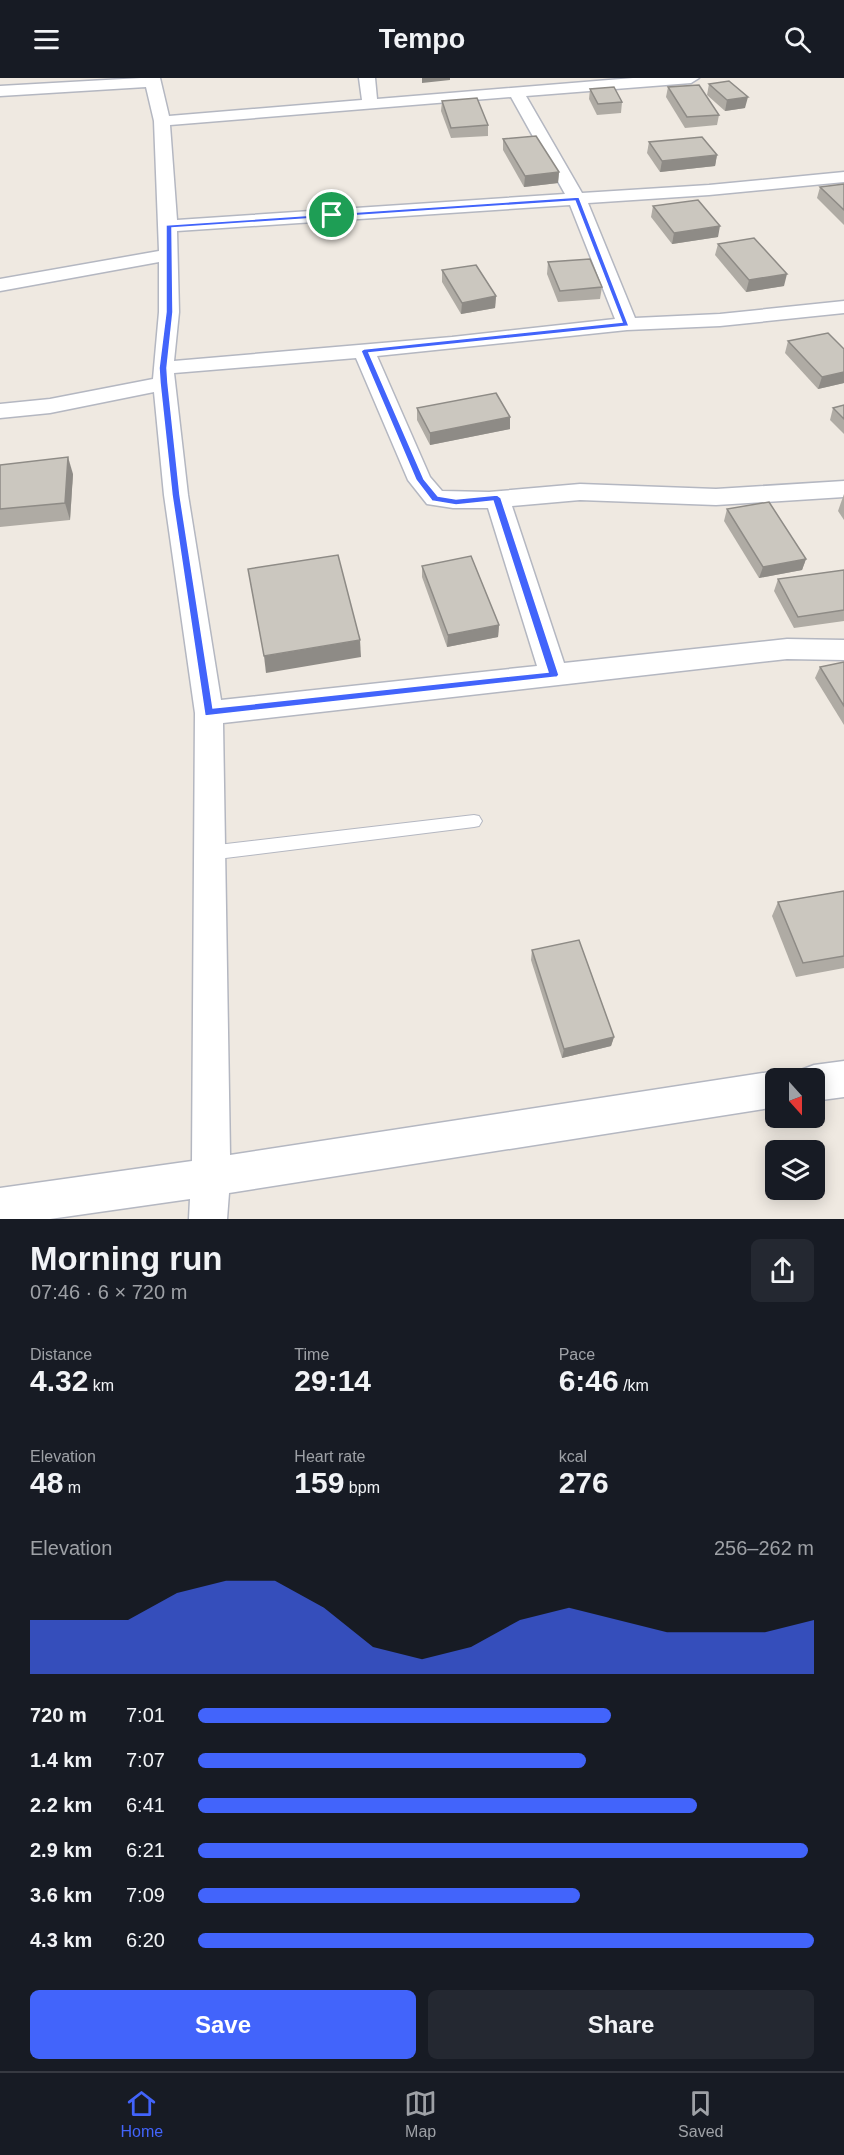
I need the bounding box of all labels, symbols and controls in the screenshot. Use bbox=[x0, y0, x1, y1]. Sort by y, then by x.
icon: menu bbox=[30, 23, 63, 56]
icon: search bbox=[781, 23, 814, 56]
text: Tempo bbox=[379, 24, 465, 54]
pin bbox=[306, 189, 357, 240]
icon: arrive bbox=[315, 198, 348, 231]
north arrow bbox=[765, 1068, 825, 1128]
map controls bbox=[765, 1068, 825, 1200]
button: layers bbox=[765, 1140, 825, 1200]
button: share bbox=[751, 1239, 814, 1302]
text: Morning run bbox=[30, 1240, 222, 1277]
text: 07:46 · 6 × 720 m bbox=[30, 1281, 187, 1303]
text: Distance bbox=[30, 1346, 92, 1363]
text: Time bbox=[294, 1346, 329, 1363]
text: Pace bbox=[559, 1346, 595, 1363]
text: 4.32 bbox=[30, 1364, 88, 1397]
text: 29:14 bbox=[294, 1364, 371, 1397]
text: 6:46 bbox=[559, 1364, 619, 1397]
text: km bbox=[88, 1377, 114, 1394]
text: /km bbox=[619, 1377, 649, 1394]
text: Elevation bbox=[30, 1448, 96, 1465]
text: Heart rate bbox=[294, 1448, 365, 1465]
text: kcal bbox=[559, 1448, 587, 1465]
text: 48 bbox=[30, 1466, 63, 1499]
text: 159 bbox=[294, 1466, 344, 1499]
text: 276 bbox=[559, 1466, 609, 1499]
text: m bbox=[63, 1479, 81, 1496]
text: bpm bbox=[344, 1479, 380, 1496]
text: Elevation bbox=[30, 1537, 112, 1559]
text: 256–262 m bbox=[714, 1537, 814, 1559]
text: 720 m bbox=[30, 1704, 87, 1726]
text: 7:01 bbox=[126, 1704, 165, 1726]
text: 1.4 km bbox=[30, 1749, 92, 1771]
text: 7:07 bbox=[126, 1749, 165, 1771]
text: 2.2 km bbox=[30, 1794, 92, 1816]
text: 6:41 bbox=[126, 1794, 165, 1816]
text: 2.9 km bbox=[30, 1839, 92, 1861]
text: 6:21 bbox=[126, 1839, 165, 1861]
text: 3.6 km bbox=[30, 1884, 92, 1906]
text: 7:09 bbox=[126, 1884, 165, 1906]
text: 4.3 km bbox=[30, 1929, 92, 1951]
text: 6:20 bbox=[126, 1929, 165, 1951]
button: Save bbox=[30, 1990, 416, 2059]
button: Share bbox=[428, 1990, 814, 2059]
tab: Home bbox=[120, 2087, 163, 2141]
tab: Map bbox=[404, 2087, 437, 2141]
tab: Saved bbox=[678, 2087, 723, 2141]

